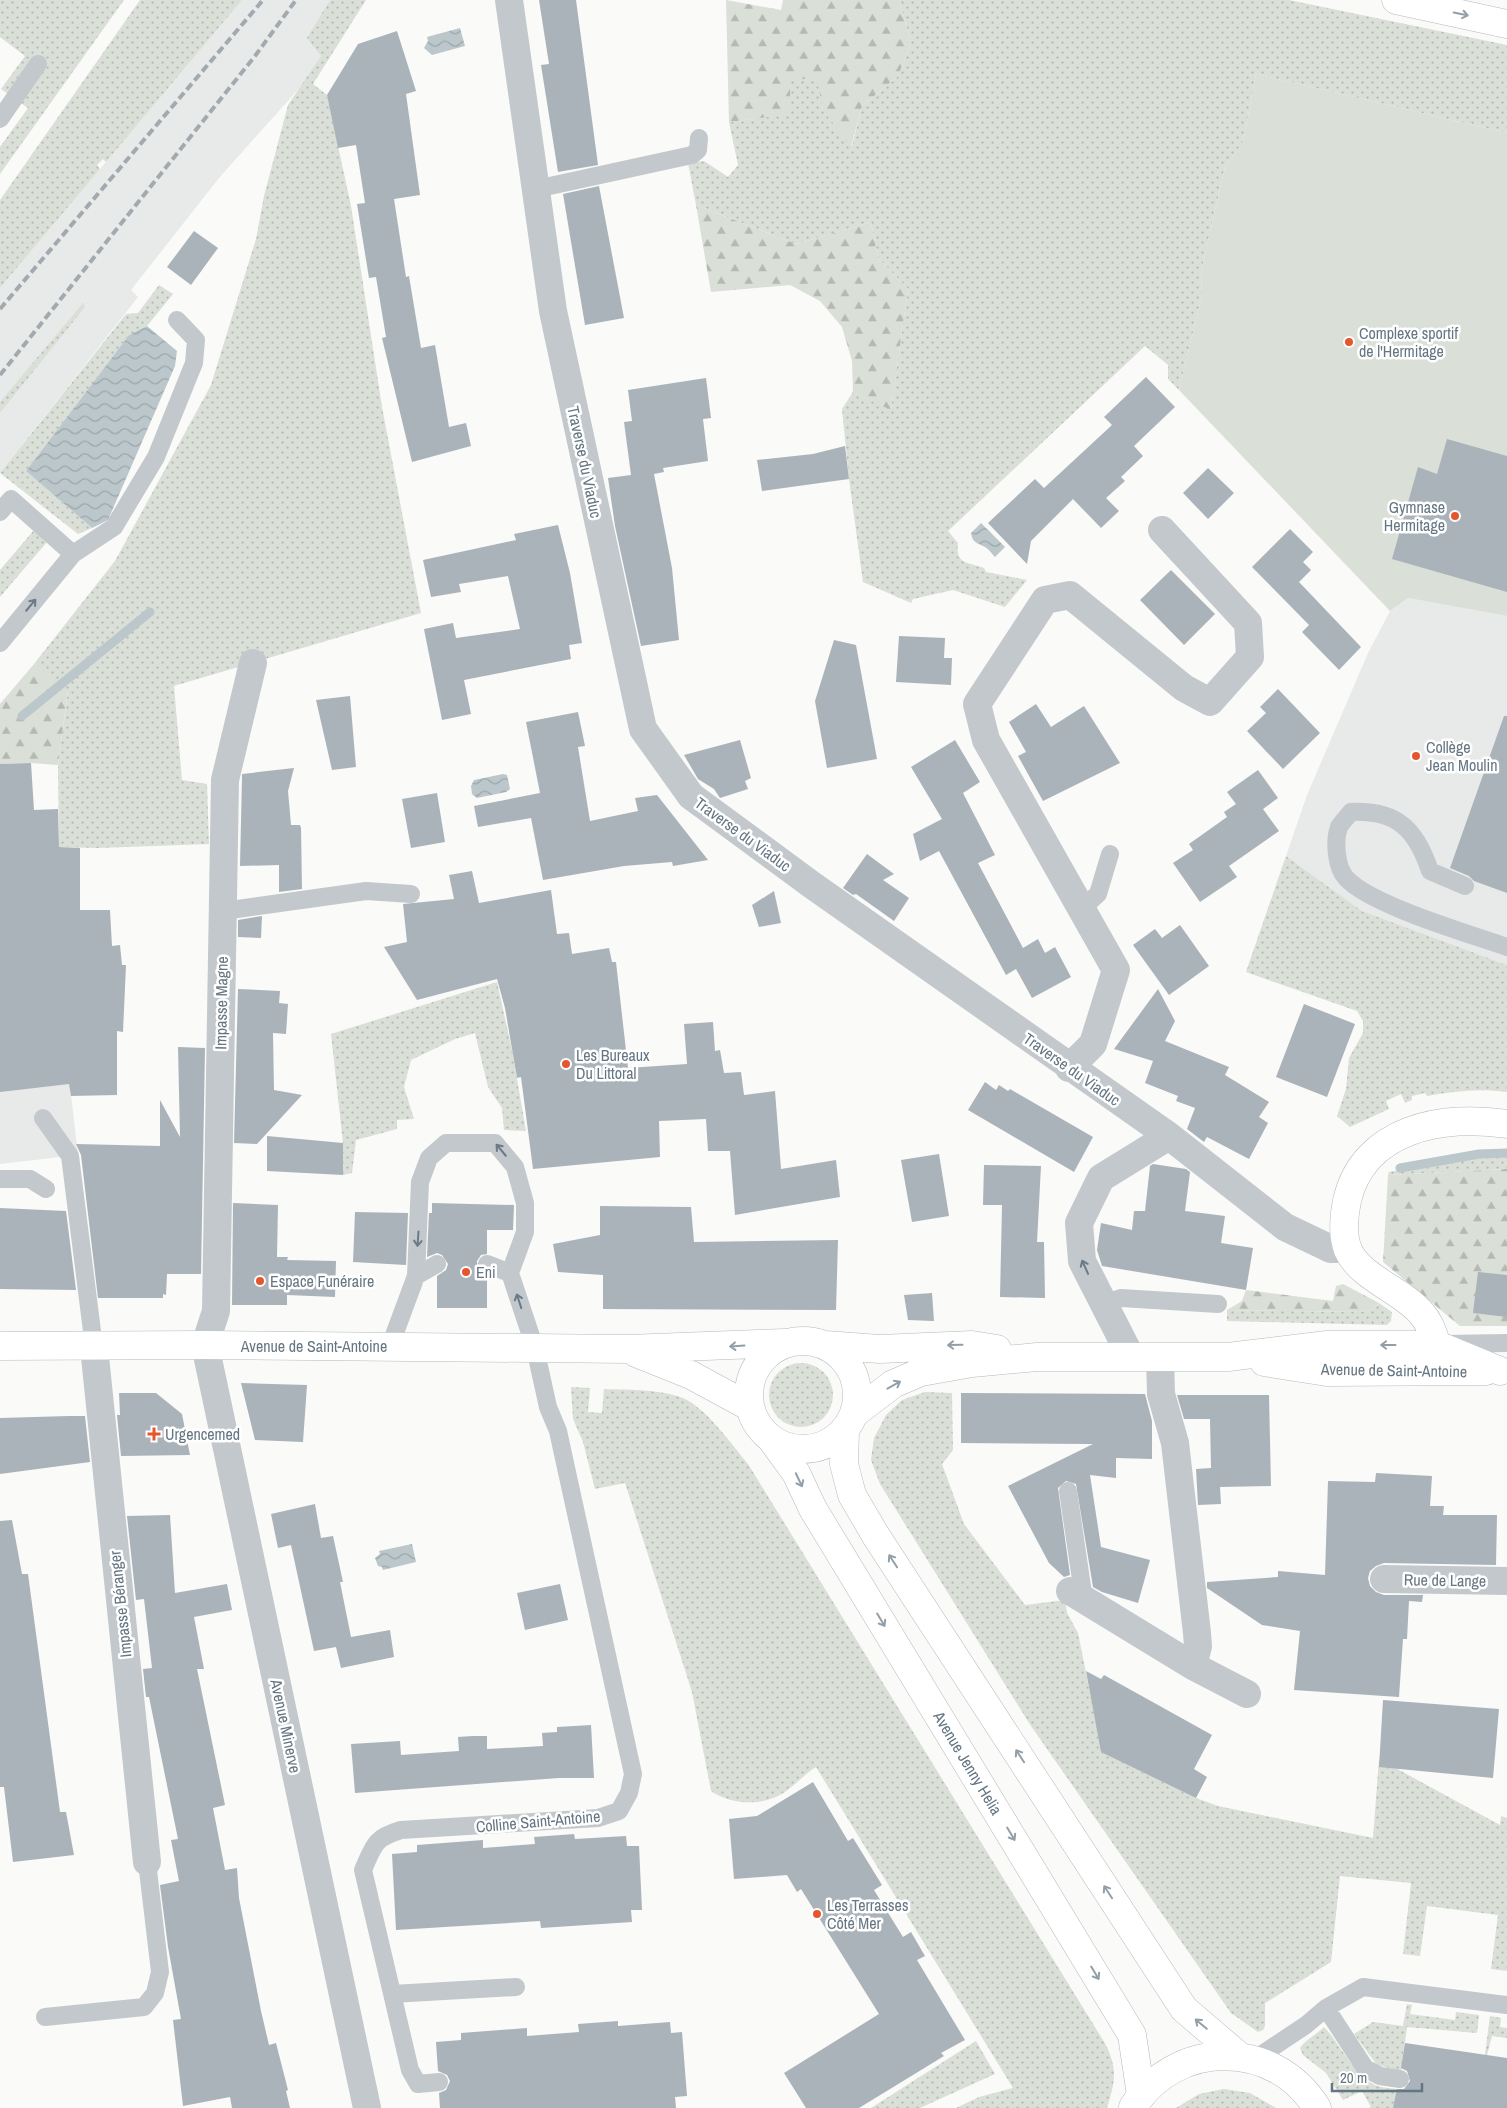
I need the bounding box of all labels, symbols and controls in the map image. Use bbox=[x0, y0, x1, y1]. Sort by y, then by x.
one-way arrow bbox=[1452, 10, 1468, 19]
place label: Complexe sportif de l'Hermitage bbox=[1359, 322, 1459, 362]
marker: Complexe sportif de l'Hermitage bbox=[1343, 336, 1355, 348]
street label: Traverse du Viaduc bbox=[562, 404, 608, 520]
place label: Gymnase Hermitage bbox=[1384, 496, 1445, 536]
marker: Gymnase Hermitage bbox=[1449, 510, 1461, 522]
one-way arrow bbox=[25, 599, 37, 612]
place label: Collège Jean Moulin bbox=[1426, 736, 1497, 776]
marker: Collège Jean Moulin bbox=[1410, 750, 1422, 762]
street label: Traverse du Viaduc bbox=[691, 792, 796, 877]
street label: Impasse Magne bbox=[209, 956, 233, 1050]
street label: Traverse du Viaduc bbox=[1019, 1027, 1125, 1111]
place label: Les Bureaux Du Littoral bbox=[576, 1044, 650, 1084]
marker: Les Bureaux Du Littoral bbox=[560, 1058, 572, 1070]
one-way arrow bbox=[495, 1144, 506, 1157]
one-way arrow bbox=[414, 1231, 423, 1247]
one-way arrow bbox=[1080, 1260, 1090, 1275]
place label: Eni bbox=[476, 1261, 496, 1283]
marker: Eni bbox=[460, 1266, 472, 1278]
place label: Espace Funéraire bbox=[270, 1270, 374, 1292]
marker: Espace Funéraire bbox=[254, 1275, 266, 1287]
one-way arrow bbox=[514, 1294, 523, 1310]
street label: Avenue de Saint-Antoine bbox=[240, 1335, 387, 1357]
one-way arrow bbox=[1380, 1340, 1396, 1350]
one-way arrow bbox=[947, 1341, 963, 1350]
one-way arrow bbox=[729, 1342, 745, 1351]
street label: Avenue de Saint-Antoine bbox=[1320, 1358, 1467, 1382]
one-way arrow bbox=[887, 1380, 902, 1390]
place label: Urgencemed bbox=[165, 1423, 240, 1445]
marker: Urgencemed bbox=[147, 1427, 161, 1441]
one-way arrow bbox=[795, 1472, 805, 1487]
street label: Impasse Béranger bbox=[103, 1549, 137, 1658]
one-way arrow bbox=[888, 1554, 898, 1568]
street label: Rue de Lange bbox=[1404, 1568, 1486, 1592]
one-way arrow bbox=[877, 1613, 887, 1627]
street label: Avenue Minerve bbox=[265, 1676, 307, 1775]
street label: Avenue Jenny Helia bbox=[928, 1706, 1008, 1819]
one-way arrow bbox=[1014, 1749, 1025, 1763]
street label: Colline Saint-Antoine bbox=[475, 1805, 601, 1837]
one-way arrow bbox=[1006, 1827, 1016, 1841]
one-way arrow bbox=[1103, 1886, 1113, 1900]
place label: Les Terrasses Côté Mer bbox=[827, 1894, 908, 1934]
marker: Les Terrasses Côté Mer bbox=[811, 1908, 823, 1920]
one-way arrow bbox=[1090, 1966, 1100, 1980]
one-way arrow bbox=[1195, 2019, 1208, 2030]
scale bar bbox=[1332, 2060, 1422, 2092]
text: 20 m bbox=[1340, 2067, 1367, 2088]

